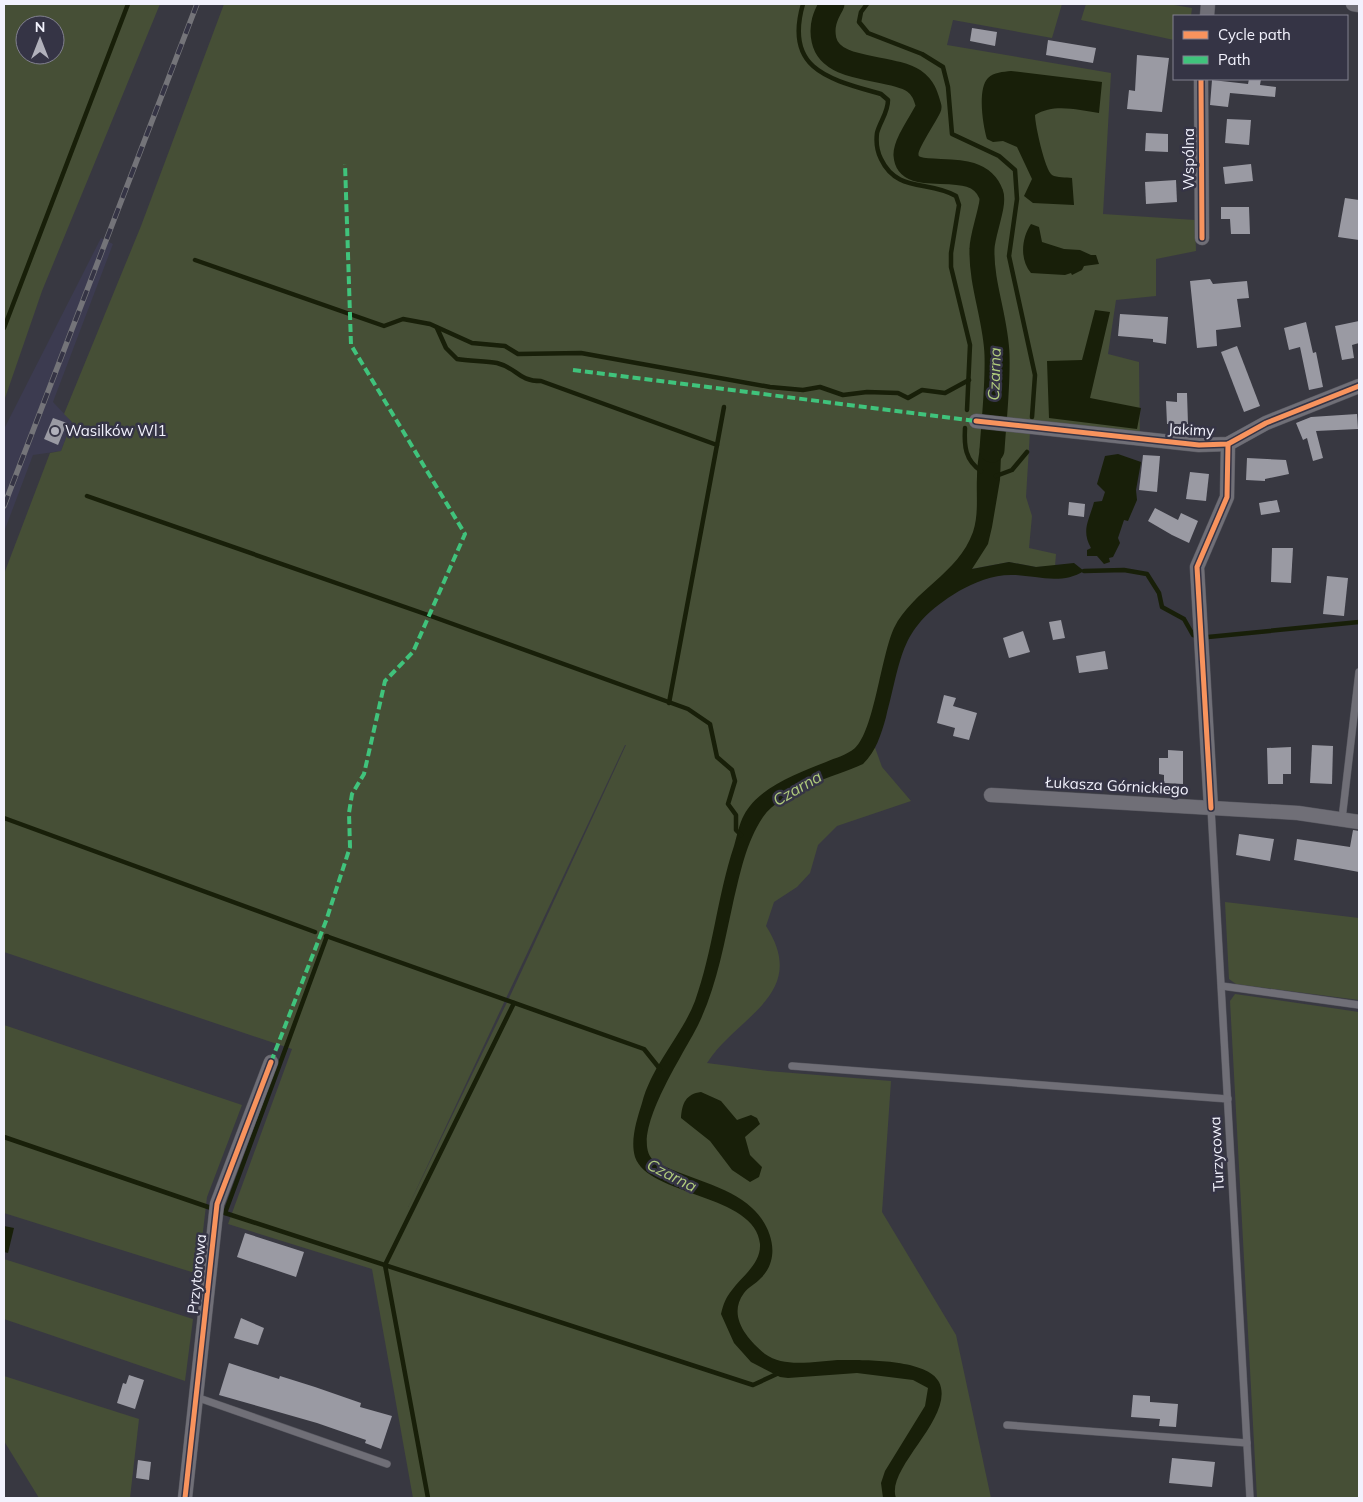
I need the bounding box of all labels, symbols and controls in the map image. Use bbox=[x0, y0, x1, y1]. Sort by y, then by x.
north arrow bbox=[15, 15, 65, 65]
legend bbox=[1173, 15, 1348, 80]
text: N bbox=[35, 18, 45, 36]
text: Cycle path bbox=[1218, 25, 1291, 44]
text: Path bbox=[1218, 50, 1250, 69]
street label: Wspólna bbox=[1179, 128, 1198, 190]
water label: Czarna bbox=[983, 347, 1005, 401]
street label: Jakimy bbox=[1167, 419, 1215, 440]
place label: Wasilków Wl1 bbox=[65, 421, 167, 440]
marker: Wasilków Wl1 bbox=[49, 425, 61, 437]
water label: Czarna bbox=[769, 766, 825, 810]
street label: Łukasza Górnickiego bbox=[1044, 772, 1189, 799]
street label: Turzycowa bbox=[1205, 1116, 1228, 1192]
water label: Czarna bbox=[644, 1154, 701, 1196]
street label: Przytorowa bbox=[183, 1233, 210, 1315]

